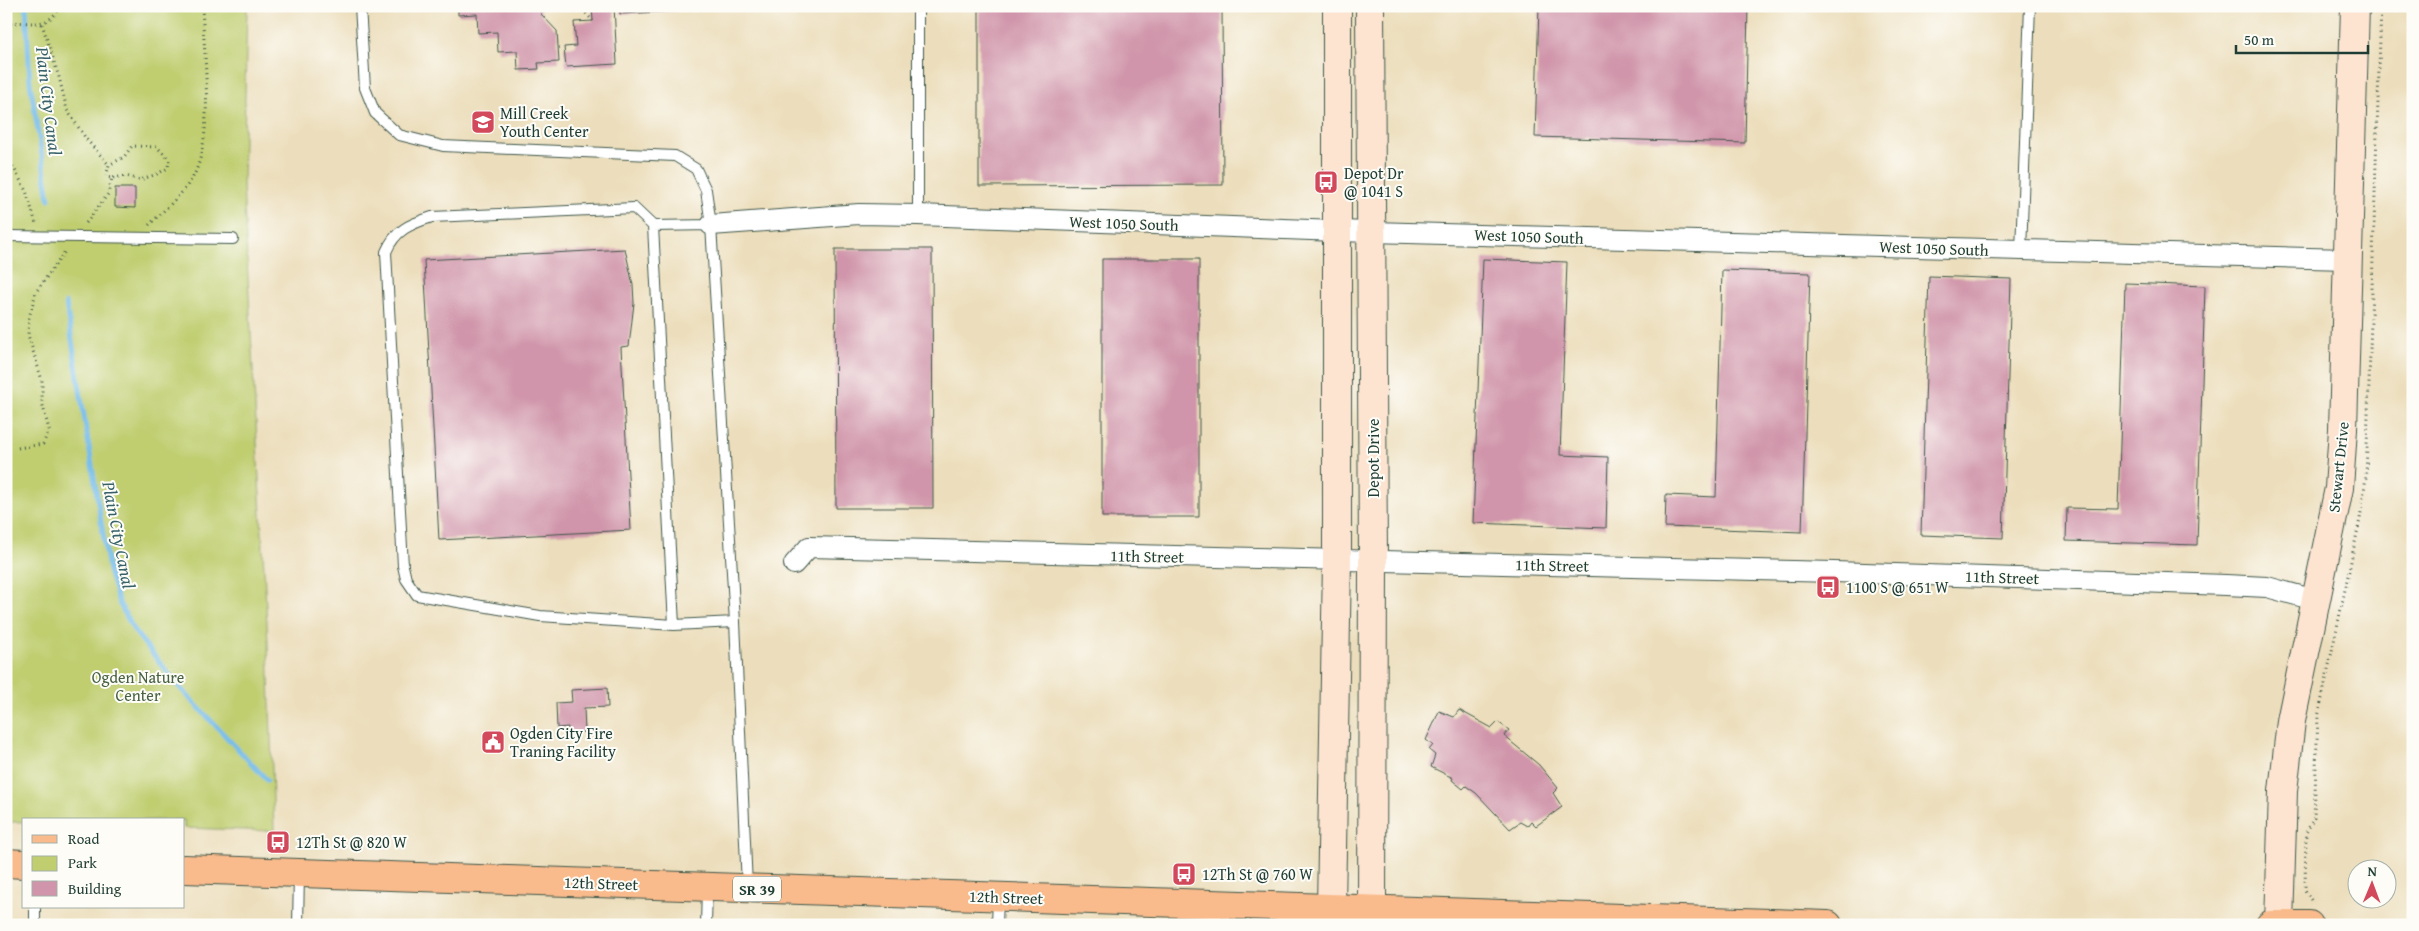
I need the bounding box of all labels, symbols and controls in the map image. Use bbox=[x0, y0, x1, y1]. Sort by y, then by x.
scale bar bbox=[2236, 22, 2369, 54]
text: 50 m bbox=[2244, 29, 2275, 50]
water label: Plain City Canal bbox=[29, 44, 69, 157]
place label: Mill Creek Youth Center bbox=[500, 101, 589, 143]
school or university icon: Mill Creek Youth Center bbox=[470, 109, 496, 135]
place label: Depot Dr @ 1041 S bbox=[1344, 161, 1404, 203]
bus stop icon: Depot Dr @ 1041 S bbox=[1313, 169, 1339, 195]
street label: West 1050 South bbox=[1069, 209, 1179, 237]
street label: West 1050 South bbox=[1474, 222, 1584, 250]
street label: West 1050 South bbox=[1879, 234, 1989, 262]
street label: Depot Drive bbox=[1361, 418, 1385, 498]
street label: Stewart Drive bbox=[2321, 420, 2355, 514]
water label: Plain City Canal bbox=[95, 478, 143, 592]
street label: 11th Street bbox=[1110, 543, 1185, 569]
street label: 11th Street bbox=[1515, 552, 1590, 578]
street label: 11th Street bbox=[1965, 564, 2040, 590]
bus stop icon: 1100 S @ 651 W bbox=[1815, 574, 1841, 600]
place label: 1100 S @ 651 W bbox=[1846, 575, 1949, 599]
park label: Ogden Nature Center bbox=[92, 665, 184, 707]
place label: Ogden City Fire Traning Facility bbox=[510, 721, 616, 763]
public building icon: Ogden City Fire Traning Facility bbox=[480, 729, 506, 755]
legend bbox=[22, 818, 185, 908]
text: Road bbox=[68, 828, 99, 849]
bus stop icon: 12Th St @ 820 W bbox=[265, 829, 291, 855]
place label: 12Th St @ 820 W bbox=[296, 830, 407, 854]
text: Park bbox=[68, 852, 97, 873]
north arrow bbox=[2346, 858, 2396, 908]
bus stop icon: 12Th St @ 760 W bbox=[1171, 861, 1197, 887]
text: N bbox=[2367, 861, 2378, 881]
place label: 12Th St @ 760 W bbox=[1202, 862, 1313, 886]
street label: 12th Street bbox=[564, 870, 639, 896]
road number: SR 39 bbox=[733, 876, 781, 902]
text: Building bbox=[68, 878, 122, 899]
street label: 12th Street bbox=[969, 884, 1044, 910]

